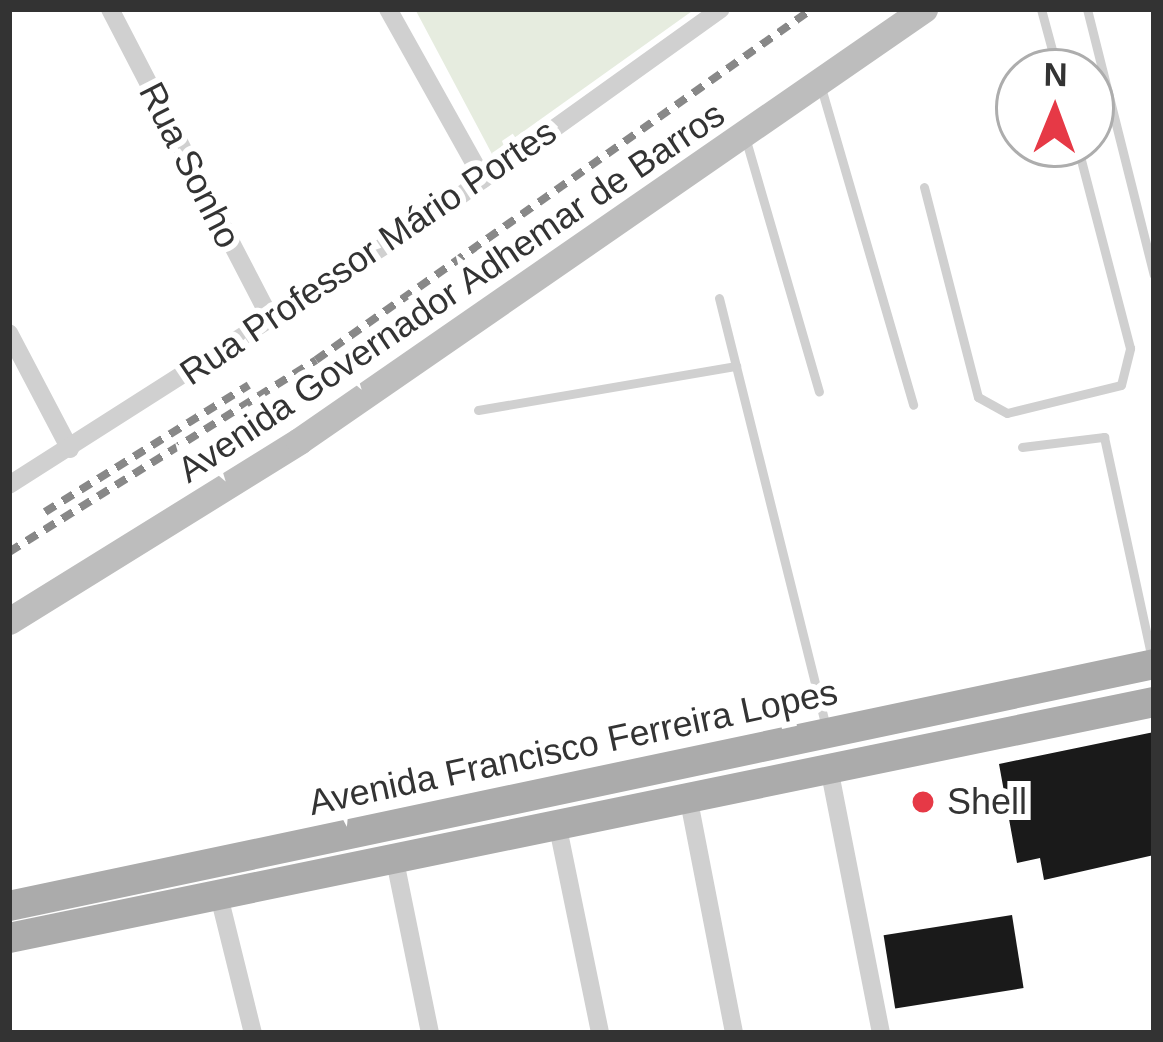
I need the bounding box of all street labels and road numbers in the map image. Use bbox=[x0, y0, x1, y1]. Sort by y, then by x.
street label: Rua Sonho bbox=[130, 75, 250, 255]
street label: Avenida Governador Adhemar de Barros bbox=[169, 92, 733, 492]
street label: Rua Professor Mário Portes bbox=[172, 110, 564, 394]
street label: Avenida Francisco Ferreira Lopes bbox=[305, 670, 841, 824]

